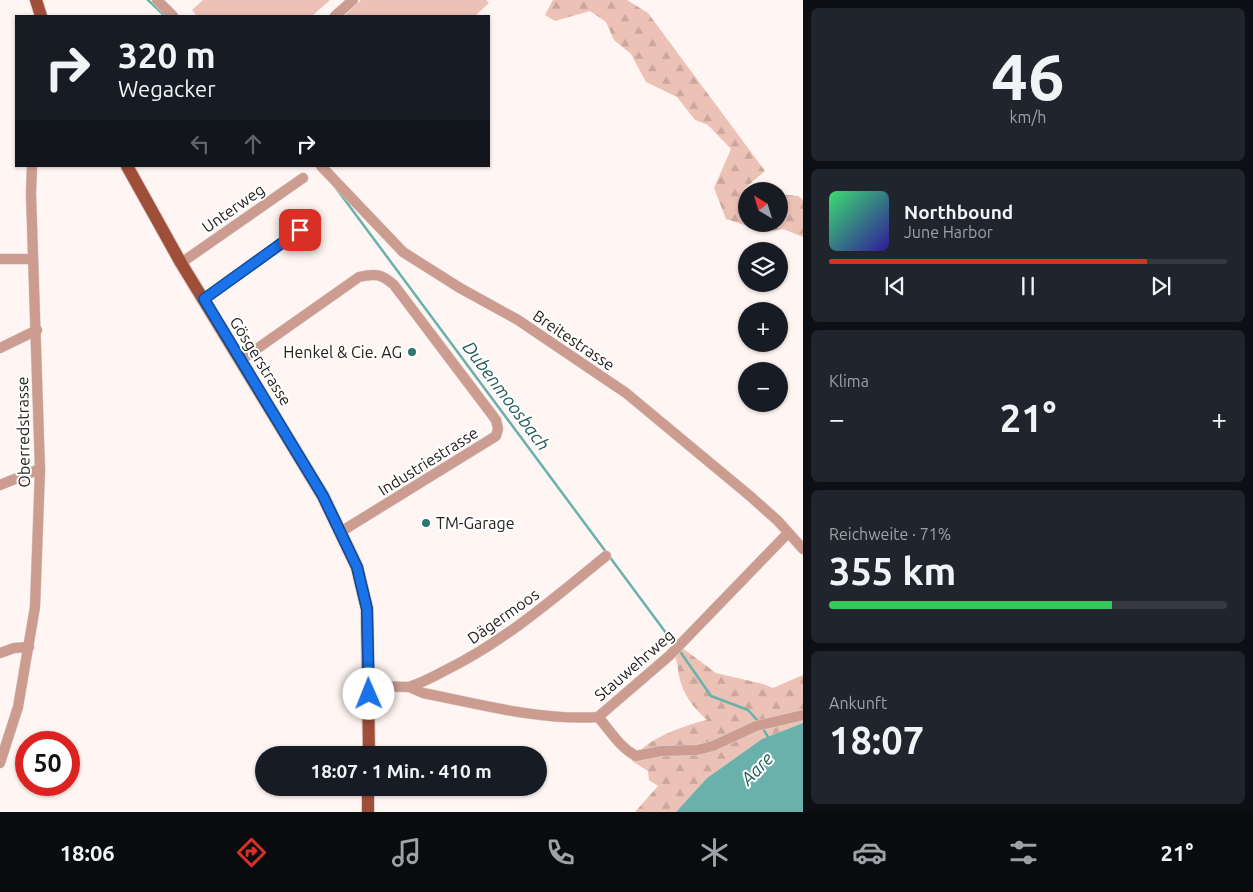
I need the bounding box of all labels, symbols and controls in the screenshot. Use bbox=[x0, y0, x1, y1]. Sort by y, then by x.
icon: right bbox=[35, 35, 100, 100]
text: 320 m bbox=[118, 35, 216, 75]
text: 46 bbox=[991, 39, 1065, 112]
text: Wegacker bbox=[118, 76, 216, 101]
text: km/h bbox=[1010, 108, 1046, 126]
icon: left bbox=[186, 130, 214, 158]
icon: ahead bbox=[239, 130, 267, 158]
icon: right bbox=[292, 130, 320, 158]
street label: Unterweg bbox=[198, 180, 268, 236]
north arrow bbox=[738, 182, 788, 232]
map controls bbox=[738, 182, 788, 412]
text: Northbound bbox=[904, 201, 1013, 223]
pin bbox=[279, 209, 321, 251]
icon: arrive bbox=[286, 216, 314, 244]
text: June Harbor bbox=[904, 223, 993, 241]
button: layers bbox=[738, 242, 788, 292]
icon: previous bbox=[881, 272, 909, 300]
icon: pause bbox=[1014, 272, 1042, 300]
icon: next bbox=[1147, 272, 1175, 300]
button: + bbox=[738, 302, 788, 352]
street label: Breitestrasse bbox=[530, 306, 618, 374]
street label: Gösgerstrasse bbox=[227, 313, 295, 409]
water label: Dubenmoosbach bbox=[459, 337, 554, 454]
place label: Henkel & Cie. AG bbox=[283, 343, 402, 361]
marker: Henkel & Cie. AG bbox=[406, 346, 418, 358]
button: − bbox=[738, 362, 788, 412]
text: Klima bbox=[829, 372, 869, 390]
street label: Oberredstrasse bbox=[13, 376, 33, 488]
text: 21° bbox=[1000, 397, 1056, 439]
text: − bbox=[829, 403, 845, 434]
text: + bbox=[1211, 403, 1227, 434]
street label: Industriestrasse bbox=[375, 423, 481, 499]
place label: TM-Garage bbox=[436, 514, 515, 532]
marker: TM-Garage bbox=[420, 517, 432, 529]
text: Reichweite · 71% bbox=[829, 525, 951, 543]
text: 355 km bbox=[829, 550, 956, 592]
street label: Dägermoos bbox=[464, 585, 542, 647]
street label: Stauwehrweg bbox=[591, 626, 677, 704]
position arrow bbox=[342, 667, 394, 719]
text: Ankunft bbox=[829, 694, 887, 712]
text: 18:07 bbox=[829, 719, 924, 761]
speed limit sign: 50 bbox=[15, 731, 80, 796]
water label: Aare bbox=[735, 748, 776, 789]
text: 18:07 · 1 Min. · 410 m bbox=[310, 760, 492, 782]
icon: directions bbox=[234, 835, 269, 870]
icon: music bbox=[389, 835, 424, 870]
icon: phone bbox=[543, 835, 578, 870]
icon: climate bbox=[697, 835, 732, 870]
icon: car bbox=[852, 835, 887, 870]
icon: filters bbox=[1006, 835, 1041, 870]
text: 18:06 bbox=[60, 840, 115, 865]
text: 21° bbox=[1161, 840, 1193, 865]

